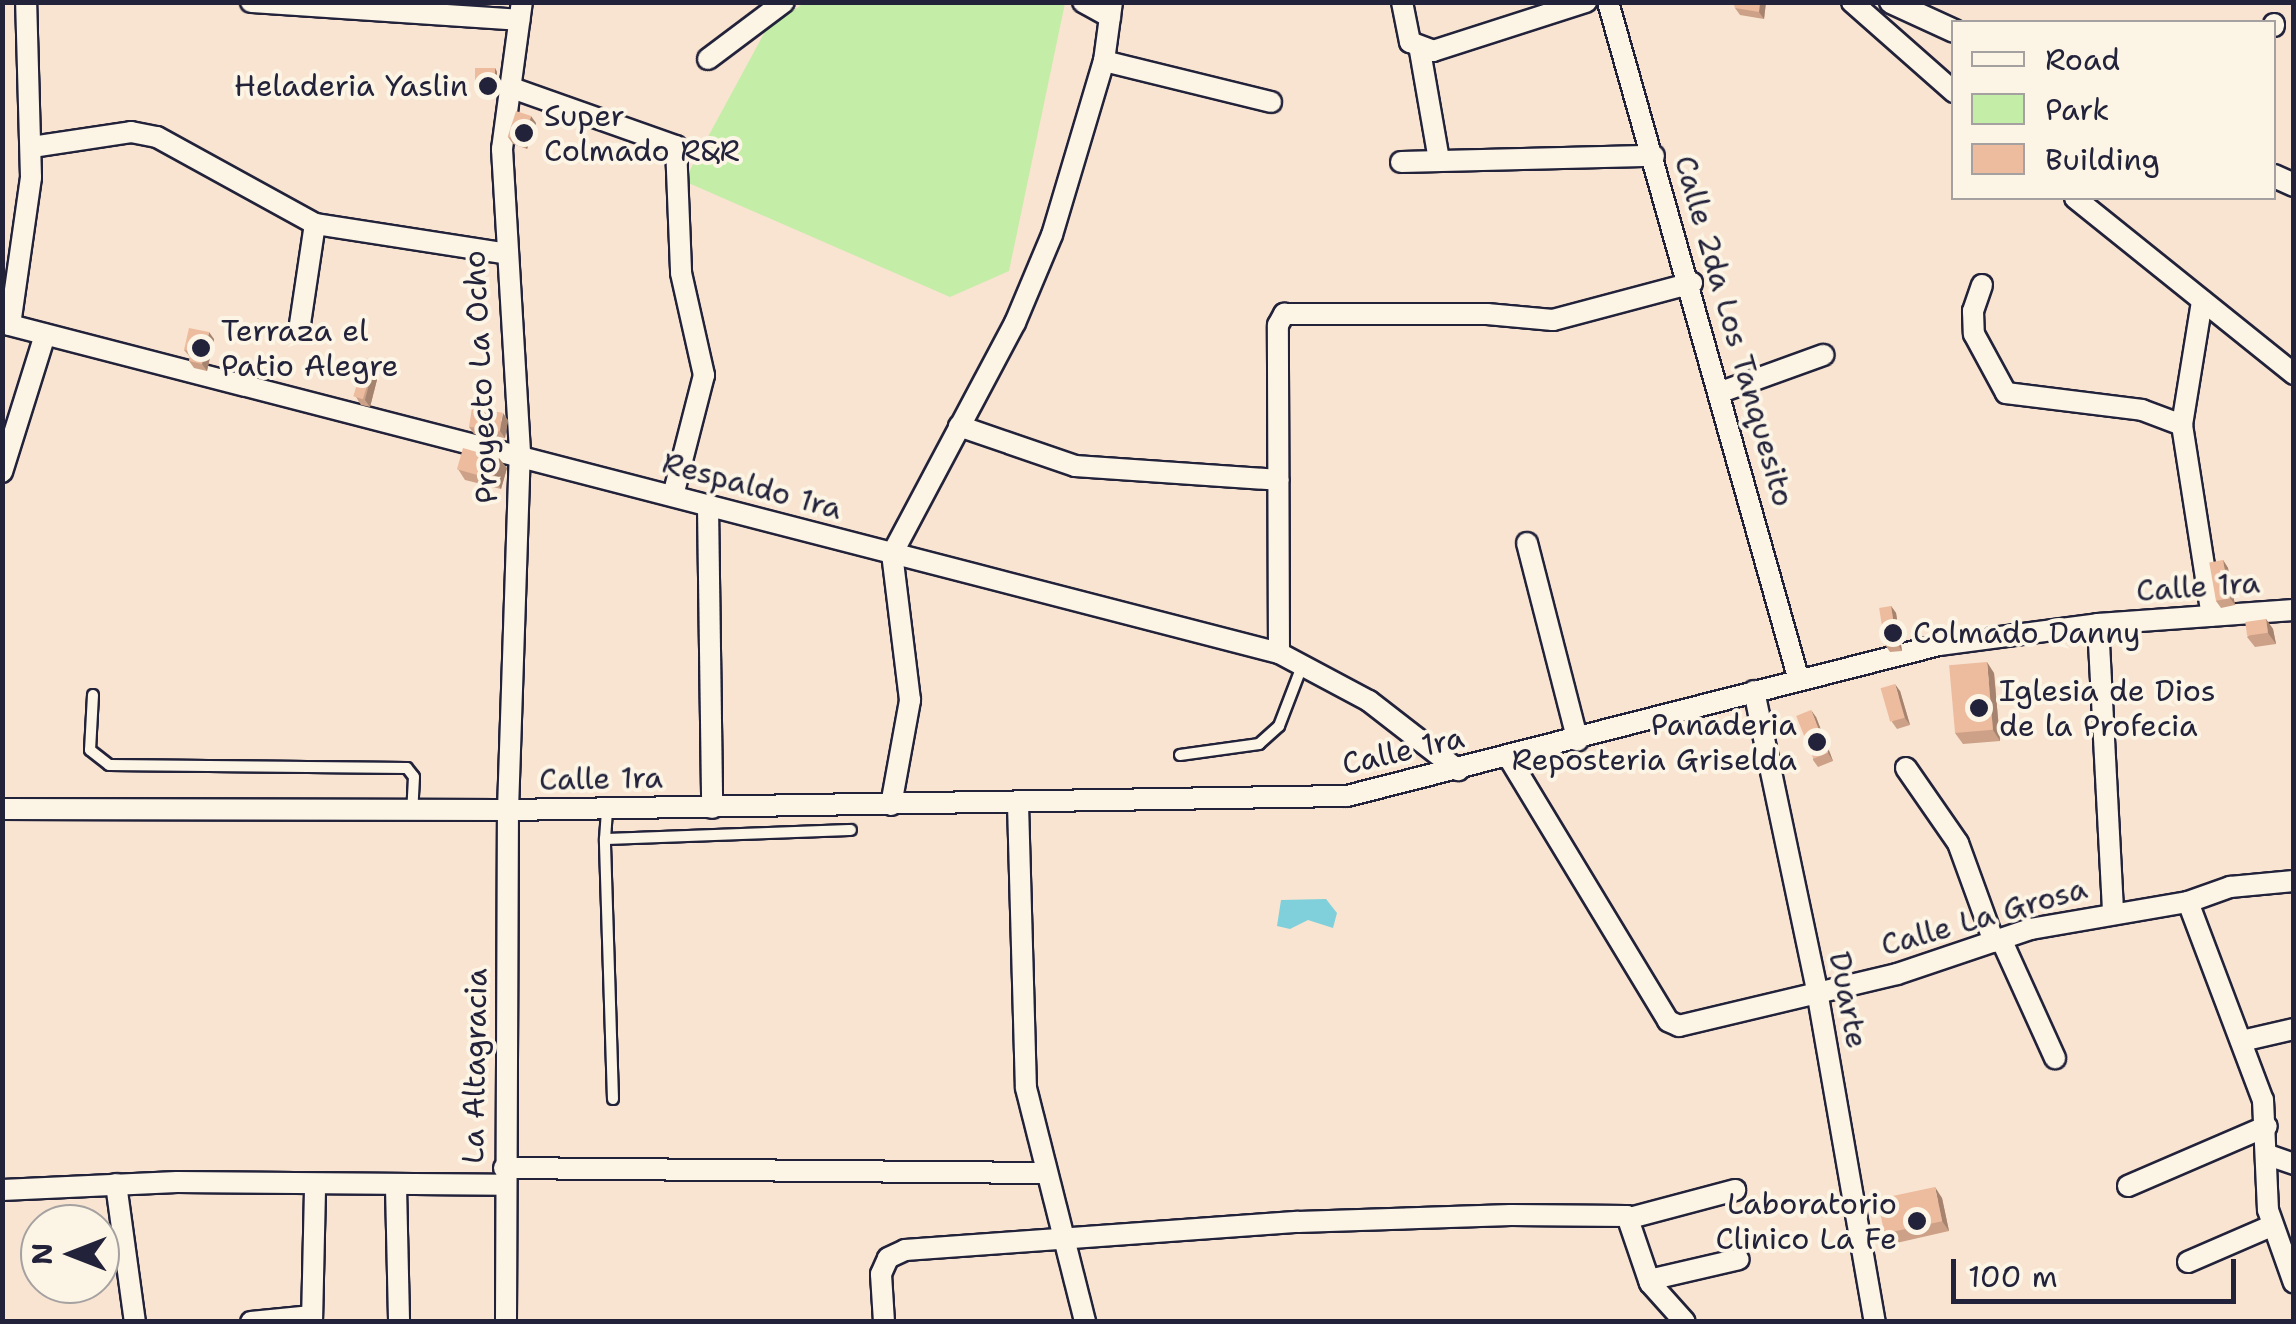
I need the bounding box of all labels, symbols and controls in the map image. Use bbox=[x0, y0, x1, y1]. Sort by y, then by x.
legend bbox=[1951, 20, 2276, 200]
text: Road bbox=[2045, 39, 2120, 80]
place label: Heladeria Yaslin bbox=[234, 68, 468, 104]
marker: Heladeria Yaslin bbox=[477, 75, 499, 97]
text: Park bbox=[2045, 89, 2109, 130]
place label: Super Colmado R&R bbox=[544, 98, 740, 168]
marker: Super Colmado R&R bbox=[513, 122, 535, 144]
text: Building bbox=[2045, 139, 2160, 180]
street label: Calle 2da Los Tanquesito bbox=[1667, 151, 1801, 511]
street label: Proyecto La Ocho bbox=[456, 249, 506, 505]
place label: Terraza el Patio Alegre bbox=[221, 313, 399, 384]
marker: Terraza el Patio Alegre bbox=[190, 337, 212, 359]
street label: Respaldo 1ra bbox=[658, 445, 846, 527]
street label: Calle 1ra bbox=[2135, 565, 2261, 609]
place label: Colmado Danny bbox=[1913, 615, 2141, 651]
marker: Colmado Danny bbox=[1882, 622, 1904, 644]
place label: Iglesia de Dios de la Profecia bbox=[1999, 673, 2215, 744]
marker: Iglesia de Dios de la Profecia bbox=[1968, 697, 1990, 719]
place label: Panaderia Reposteria Griselda bbox=[1511, 707, 1797, 778]
street label: Calle 1ra bbox=[1339, 720, 1467, 782]
marker: Panaderia Reposteria Griselda bbox=[1806, 731, 1828, 753]
street label: Calle 1ra bbox=[539, 760, 663, 798]
street label: Calle La Grosa bbox=[1877, 870, 2091, 964]
street label: Duarte bbox=[1821, 949, 1875, 1051]
street label: La Altagracia bbox=[455, 968, 495, 1164]
place label: Laboratorio Clinico La Fe bbox=[1716, 1186, 1897, 1256]
north arrow bbox=[20, 1204, 120, 1304]
marker: Laboratorio Clinico La Fe bbox=[1906, 1210, 1928, 1232]
scale bar bbox=[1956, 1239, 2241, 1301]
text: N bbox=[23, 1243, 61, 1265]
text: 100 m bbox=[1968, 1256, 2058, 1297]

